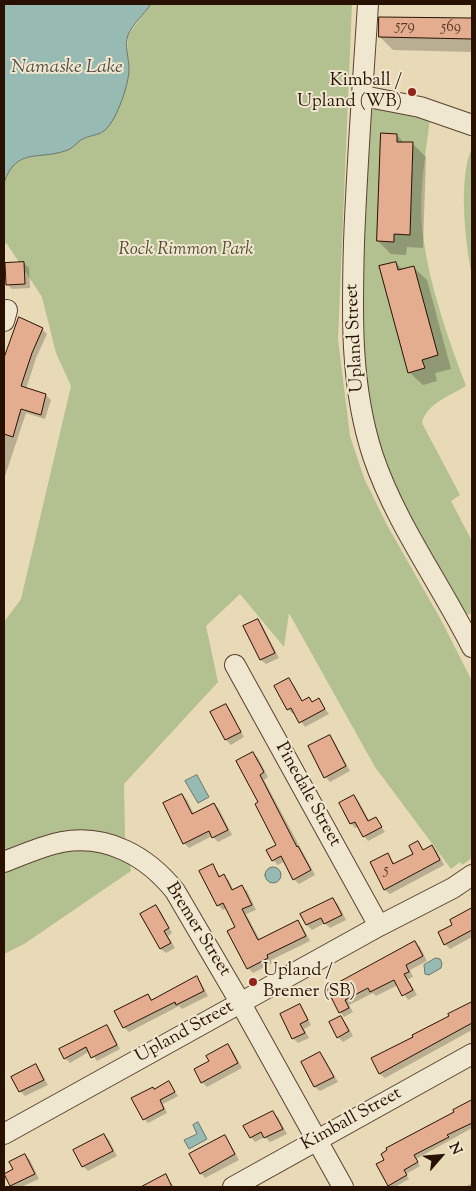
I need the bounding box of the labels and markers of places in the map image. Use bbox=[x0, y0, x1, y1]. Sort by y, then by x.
place label: Kimball / Upland (WB) bbox=[297, 71, 402, 114]
marker: Kimball / Upland (WB) bbox=[406, 86, 418, 98]
place label: Upland / Bremer (SB) bbox=[263, 961, 356, 1004]
marker: Upland / Bremer (SB) bbox=[247, 976, 259, 988]

